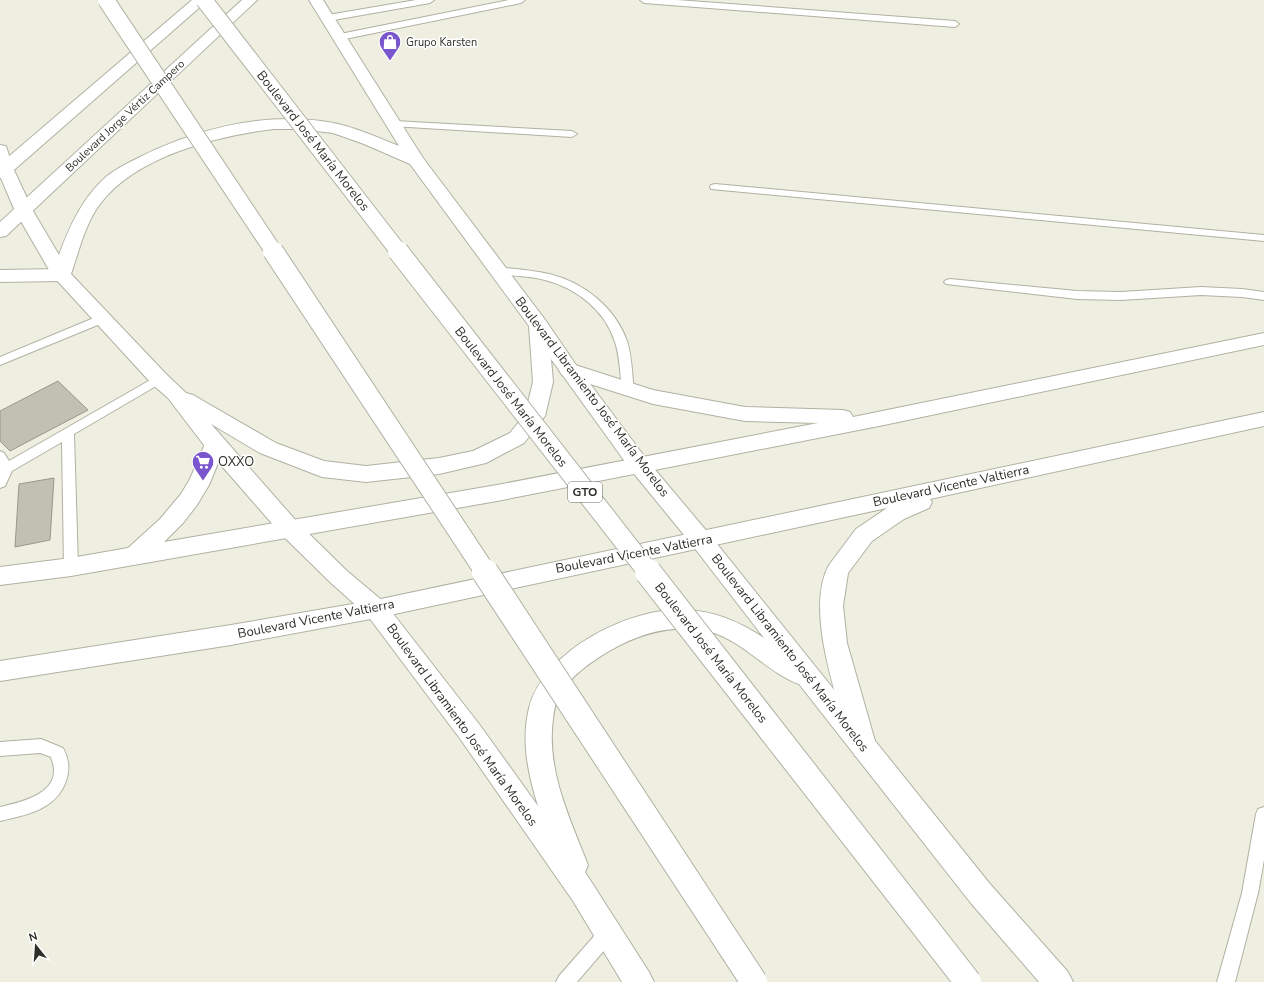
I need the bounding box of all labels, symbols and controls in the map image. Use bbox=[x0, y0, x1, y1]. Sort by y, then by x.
shop icon: Grupo Karsten bbox=[377, 29, 403, 62]
place label: Grupo Karsten bbox=[406, 35, 477, 50]
street label: Boulevard Jorge Vértiz Campero bbox=[62, 57, 188, 175]
street label: Boulevard José María Morelos bbox=[252, 67, 374, 215]
street label: Boulevard Libramiento José María Morelos bbox=[511, 293, 673, 501]
street label: Boulevard José María Morelos bbox=[450, 323, 572, 471]
supermarket icon: OXXO bbox=[190, 449, 216, 482]
place label: OXXO bbox=[218, 453, 254, 471]
street label: Boulevard Vicente Valtierra bbox=[871, 461, 1031, 511]
road number: GTO bbox=[568, 482, 602, 502]
street label: Boulevard Vicente Valtierra bbox=[554, 530, 714, 578]
street label: Boulevard Libramiento José María Morelos bbox=[707, 550, 873, 756]
street label: Boulevard José María Morelos bbox=[650, 579, 772, 727]
street label: Boulevard Vicente Valtierra bbox=[236, 595, 396, 643]
street label: Boulevard Libramiento José María Morelos bbox=[382, 620, 542, 830]
north arrow bbox=[16, 926, 56, 966]
text: N bbox=[27, 929, 39, 945]

